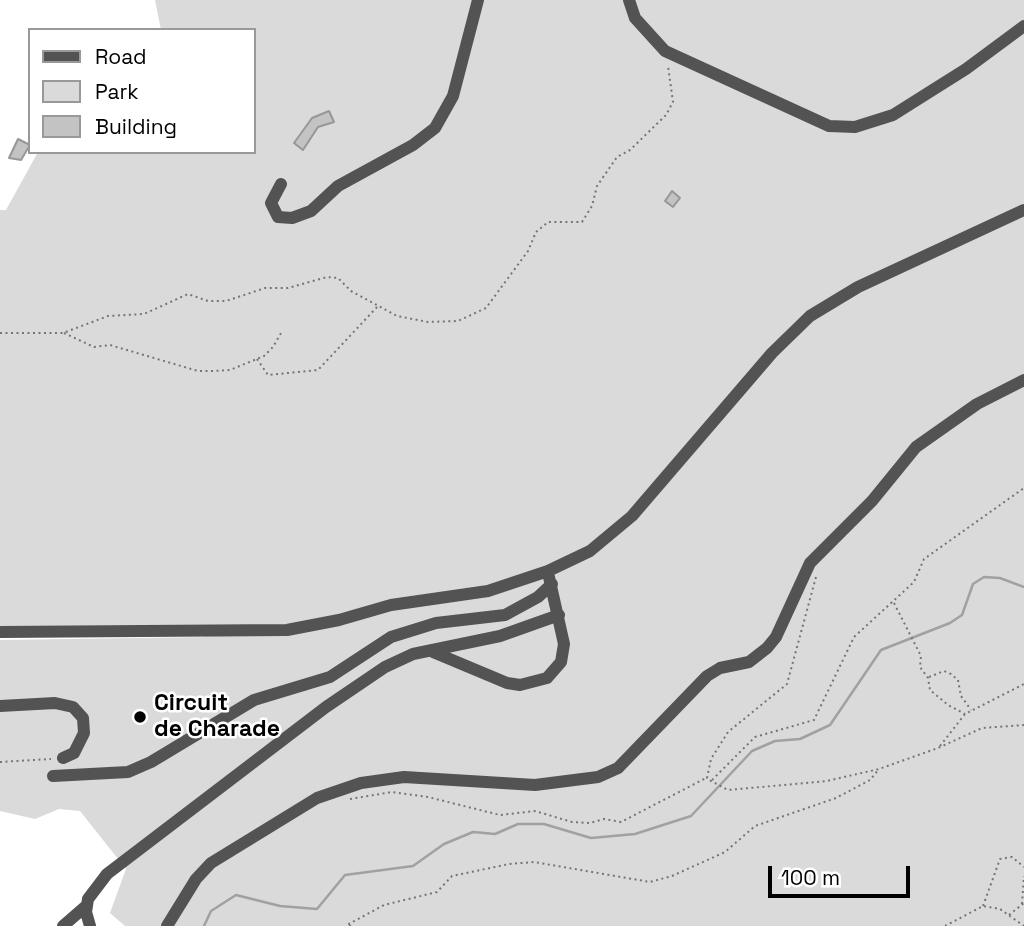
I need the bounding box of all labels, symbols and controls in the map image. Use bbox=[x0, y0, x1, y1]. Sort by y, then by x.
legend bbox=[28, 28, 256, 154]
text: Road bbox=[95, 43, 147, 70]
text: Park bbox=[95, 78, 139, 105]
text: Building bbox=[95, 113, 177, 140]
place label: Circuit de Charade bbox=[154, 690, 280, 744]
marker: Circuit de Charade bbox=[132, 709, 148, 725]
scale bar bbox=[772, 852, 914, 896]
text: 100 m bbox=[781, 864, 840, 891]

